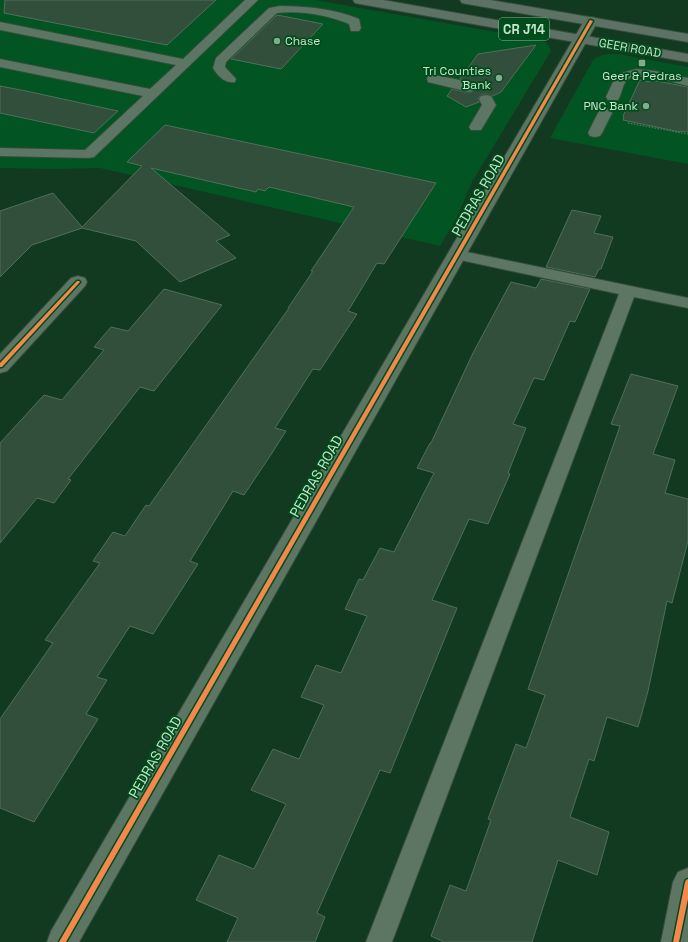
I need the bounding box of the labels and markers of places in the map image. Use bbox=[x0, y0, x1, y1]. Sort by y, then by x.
place label: Chase bbox=[285, 33, 320, 49]
marker: Chase bbox=[272, 36, 282, 46]
marker: Geer & Pedras bbox=[637, 58, 647, 68]
place label: Tri Counties Bank bbox=[423, 63, 492, 93]
place label: Geer & Pedras bbox=[602, 68, 682, 84]
marker: Tri Counties Bank bbox=[494, 73, 504, 83]
place label: PNC Bank bbox=[583, 98, 639, 114]
marker: PNC Bank bbox=[641, 101, 651, 111]

